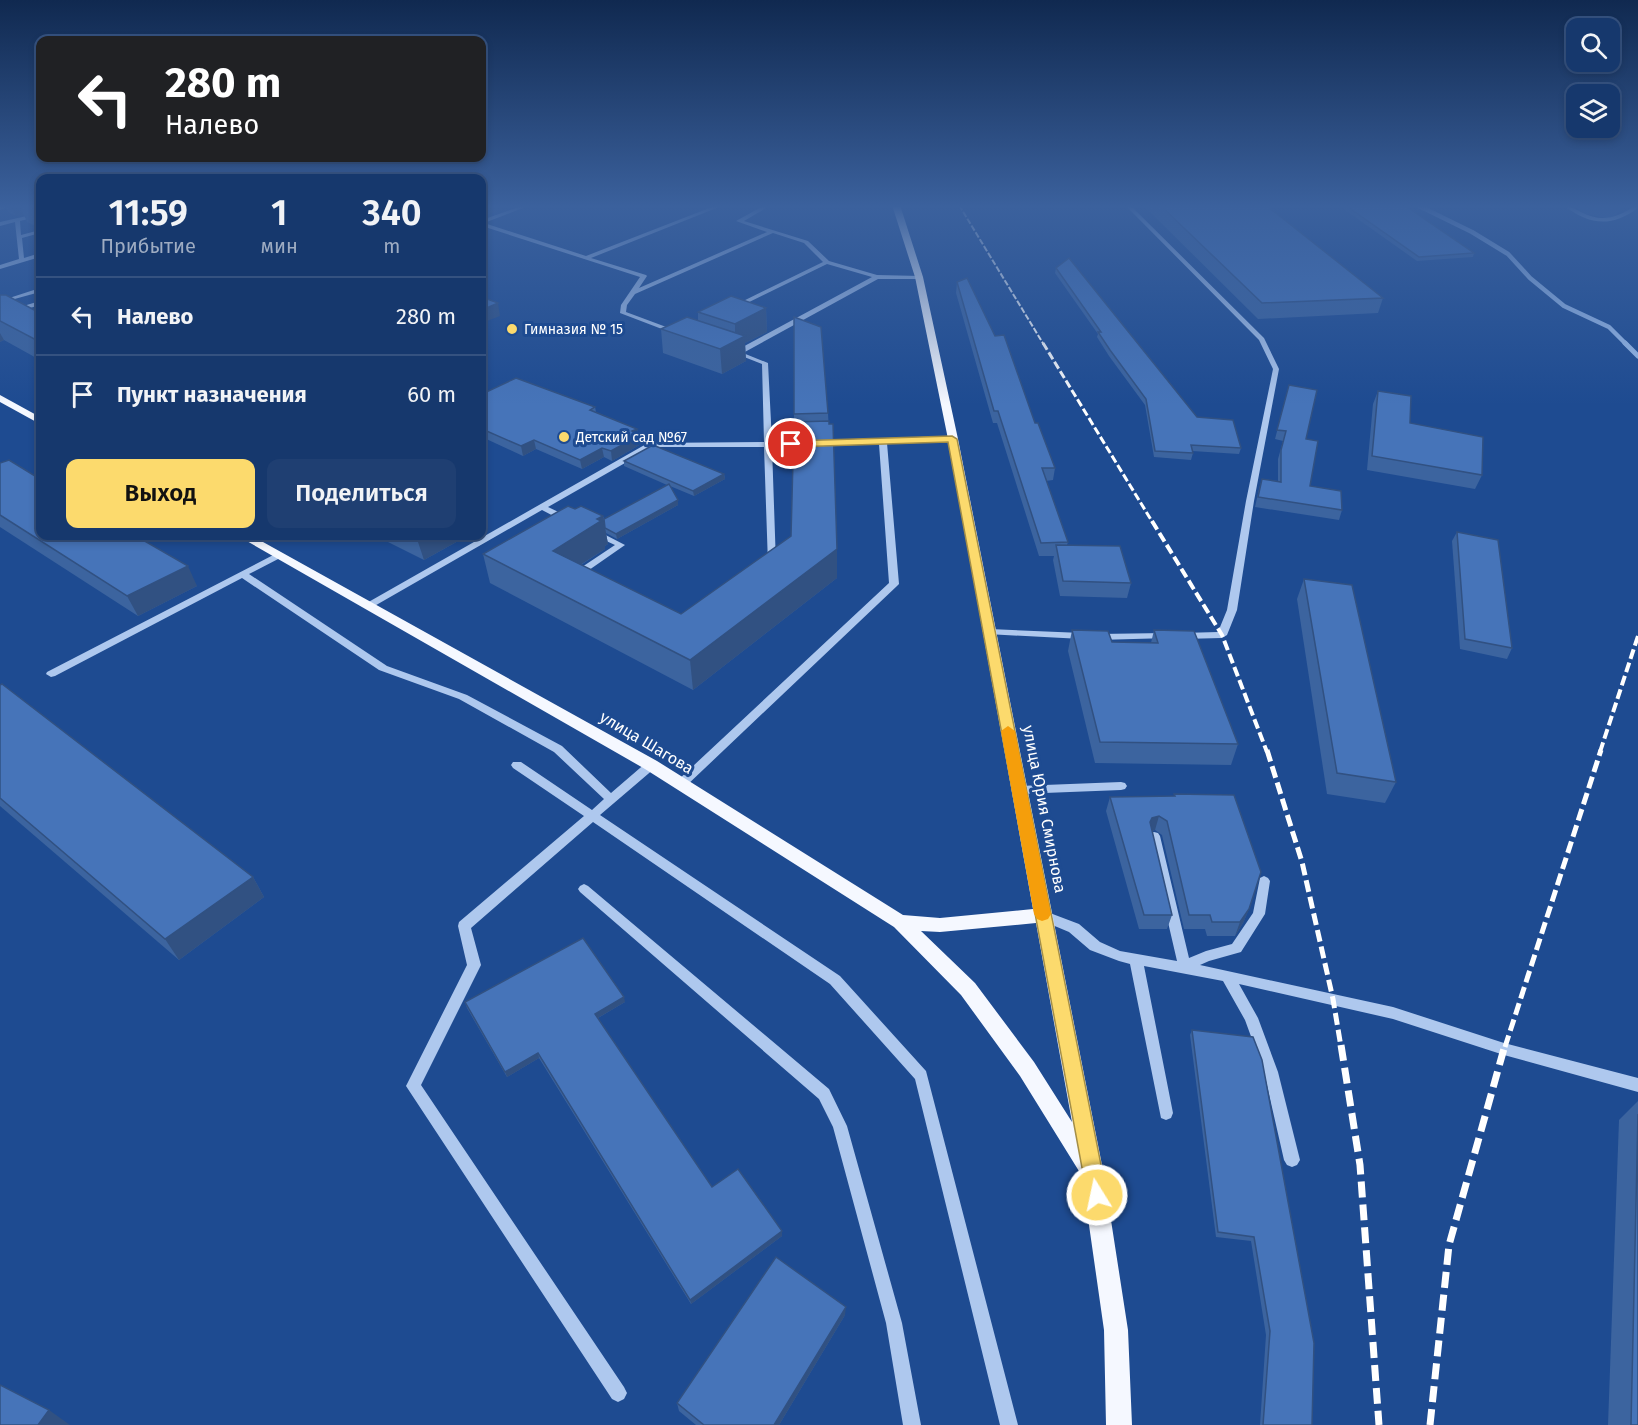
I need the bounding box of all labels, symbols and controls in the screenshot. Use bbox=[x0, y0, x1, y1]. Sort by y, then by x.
map controls bbox=[1566, 18, 1620, 138]
button: search bbox=[1566, 18, 1620, 72]
text: 280 m bbox=[165, 58, 281, 108]
icon: left bbox=[66, 60, 144, 138]
button: layers bbox=[1566, 84, 1620, 138]
text: Налево bbox=[165, 109, 259, 141]
text: 11:59 bbox=[109, 191, 188, 235]
text: 1 bbox=[271, 191, 287, 235]
text: 340 bbox=[362, 191, 422, 235]
text: Прибытие bbox=[100, 234, 196, 258]
text: мин bbox=[260, 234, 298, 258]
text: m bbox=[383, 234, 400, 258]
icon: left bbox=[66, 300, 99, 333]
text: Налево bbox=[117, 303, 193, 330]
text: 280 m bbox=[396, 303, 456, 330]
place label: Гимназия № 15 bbox=[524, 321, 623, 338]
marker: Гимназия № 15 bbox=[505, 322, 519, 336]
icon: arrive bbox=[66, 378, 99, 411]
text: Пункт назначения bbox=[117, 381, 307, 408]
text: 60 m bbox=[407, 381, 456, 408]
pin bbox=[765, 418, 816, 469]
icon: arrive bbox=[774, 427, 807, 460]
place label: Детский сад №67 bbox=[575, 429, 687, 446]
marker: Детский сад №67 bbox=[557, 430, 571, 444]
button: Выход bbox=[66, 459, 255, 528]
button: Поделиться bbox=[267, 459, 456, 528]
street label: улица Шагова bbox=[597, 707, 697, 778]
street label: улица Юрия Смирнова bbox=[1019, 724, 1070, 895]
position arrow bbox=[1065, 1163, 1129, 1227]

